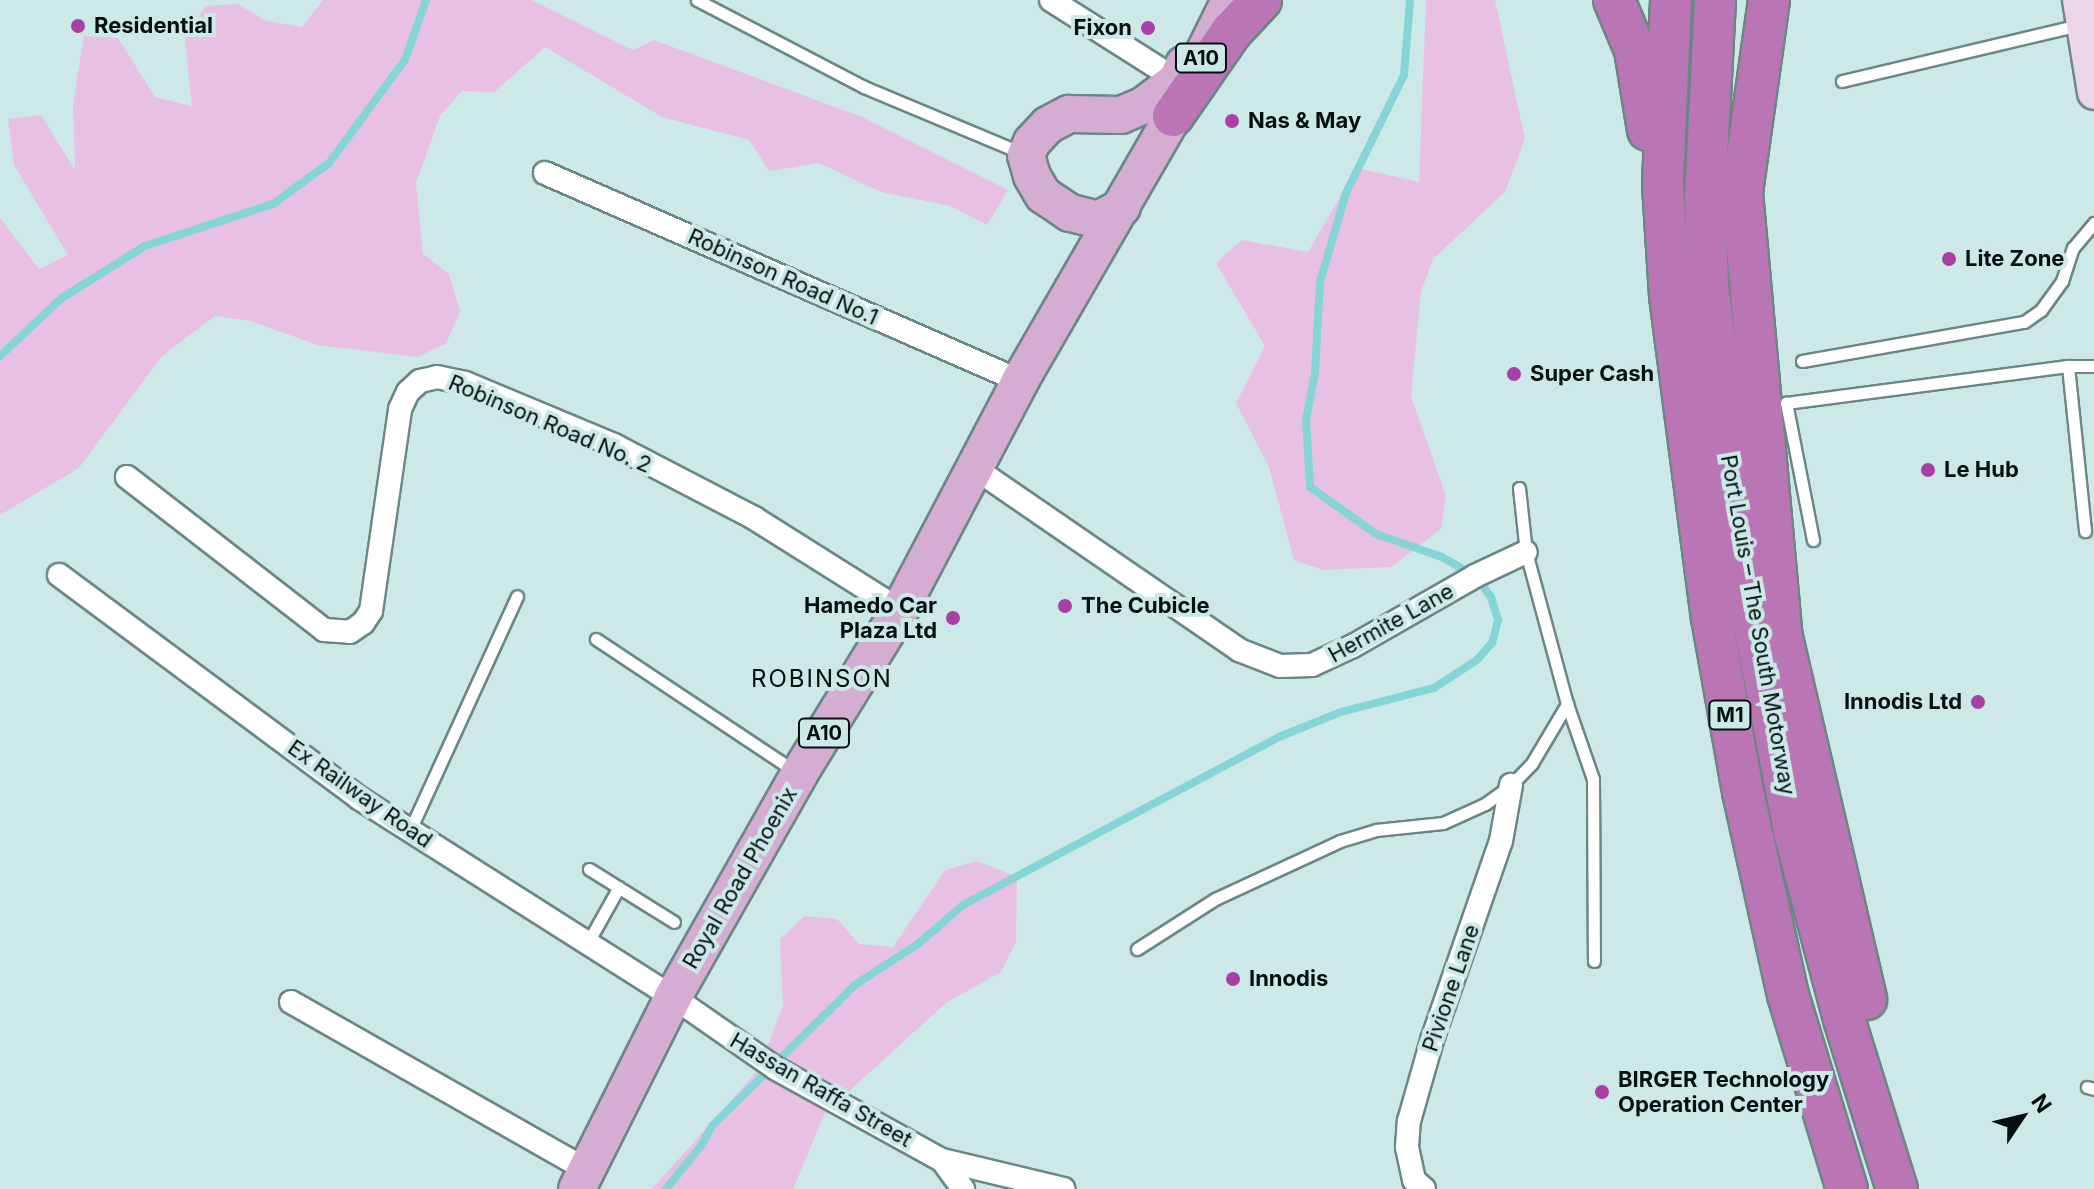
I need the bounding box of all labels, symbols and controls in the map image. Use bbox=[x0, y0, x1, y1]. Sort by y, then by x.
place label: Residential bbox=[94, 13, 213, 39]
place label: Fixon bbox=[1074, 15, 1132, 41]
marker: Residential bbox=[69, 17, 87, 35]
marker: Fixon bbox=[1139, 19, 1157, 37]
road number: A10 bbox=[1173, 42, 1229, 74]
place label: Nas & May bbox=[1248, 108, 1361, 134]
marker: Nas & May bbox=[1223, 112, 1241, 130]
street label: Robinson Road No.1 bbox=[684, 223, 882, 331]
place label: Lite Zone bbox=[1965, 246, 2064, 272]
marker: Lite Zone bbox=[1940, 250, 1958, 268]
place label: Super Cash bbox=[1530, 361, 1654, 387]
marker: Super Cash bbox=[1505, 365, 1523, 383]
street label: Robinson Road No. 2 bbox=[445, 369, 655, 479]
street label: Port Louis – The South Motorway bbox=[1715, 453, 1801, 797]
place label: Le Hub bbox=[1944, 457, 2019, 483]
marker: Le Hub bbox=[1919, 461, 1937, 479]
street label: Hermite Lane bbox=[1324, 578, 1458, 668]
place label: Hamedo Car Plaza Ltd bbox=[804, 592, 937, 644]
place label: The Cubicle bbox=[1081, 593, 1210, 619]
marker: The Cubicle bbox=[1056, 597, 1074, 615]
marker: Hamedo Car Plaza Ltd bbox=[944, 609, 962, 627]
district label: ROBINSON bbox=[751, 665, 893, 693]
place label: Innodis Ltd bbox=[1844, 689, 1962, 715]
marker: Innodis Ltd bbox=[1969, 693, 1987, 711]
road number: M1 bbox=[1708, 699, 1752, 731]
road number: A10 bbox=[796, 717, 852, 749]
street label: Ex Railway Road bbox=[283, 734, 437, 854]
street label: Royal Road Phoenix bbox=[677, 782, 803, 974]
street label: Pivione Lane bbox=[1417, 921, 1485, 1055]
place label: Innodis bbox=[1249, 966, 1328, 992]
marker: Innodis bbox=[1224, 970, 1242, 988]
street label: Hassan Raffa Street bbox=[725, 1027, 917, 1153]
place label: BIRGER Technology Operation Center bbox=[1618, 1066, 1829, 1118]
north arrow bbox=[1982, 1077, 2062, 1157]
marker: BIRGER Technology Operation Center bbox=[1593, 1083, 1611, 1101]
text: N bbox=[2026, 1089, 2057, 1118]

